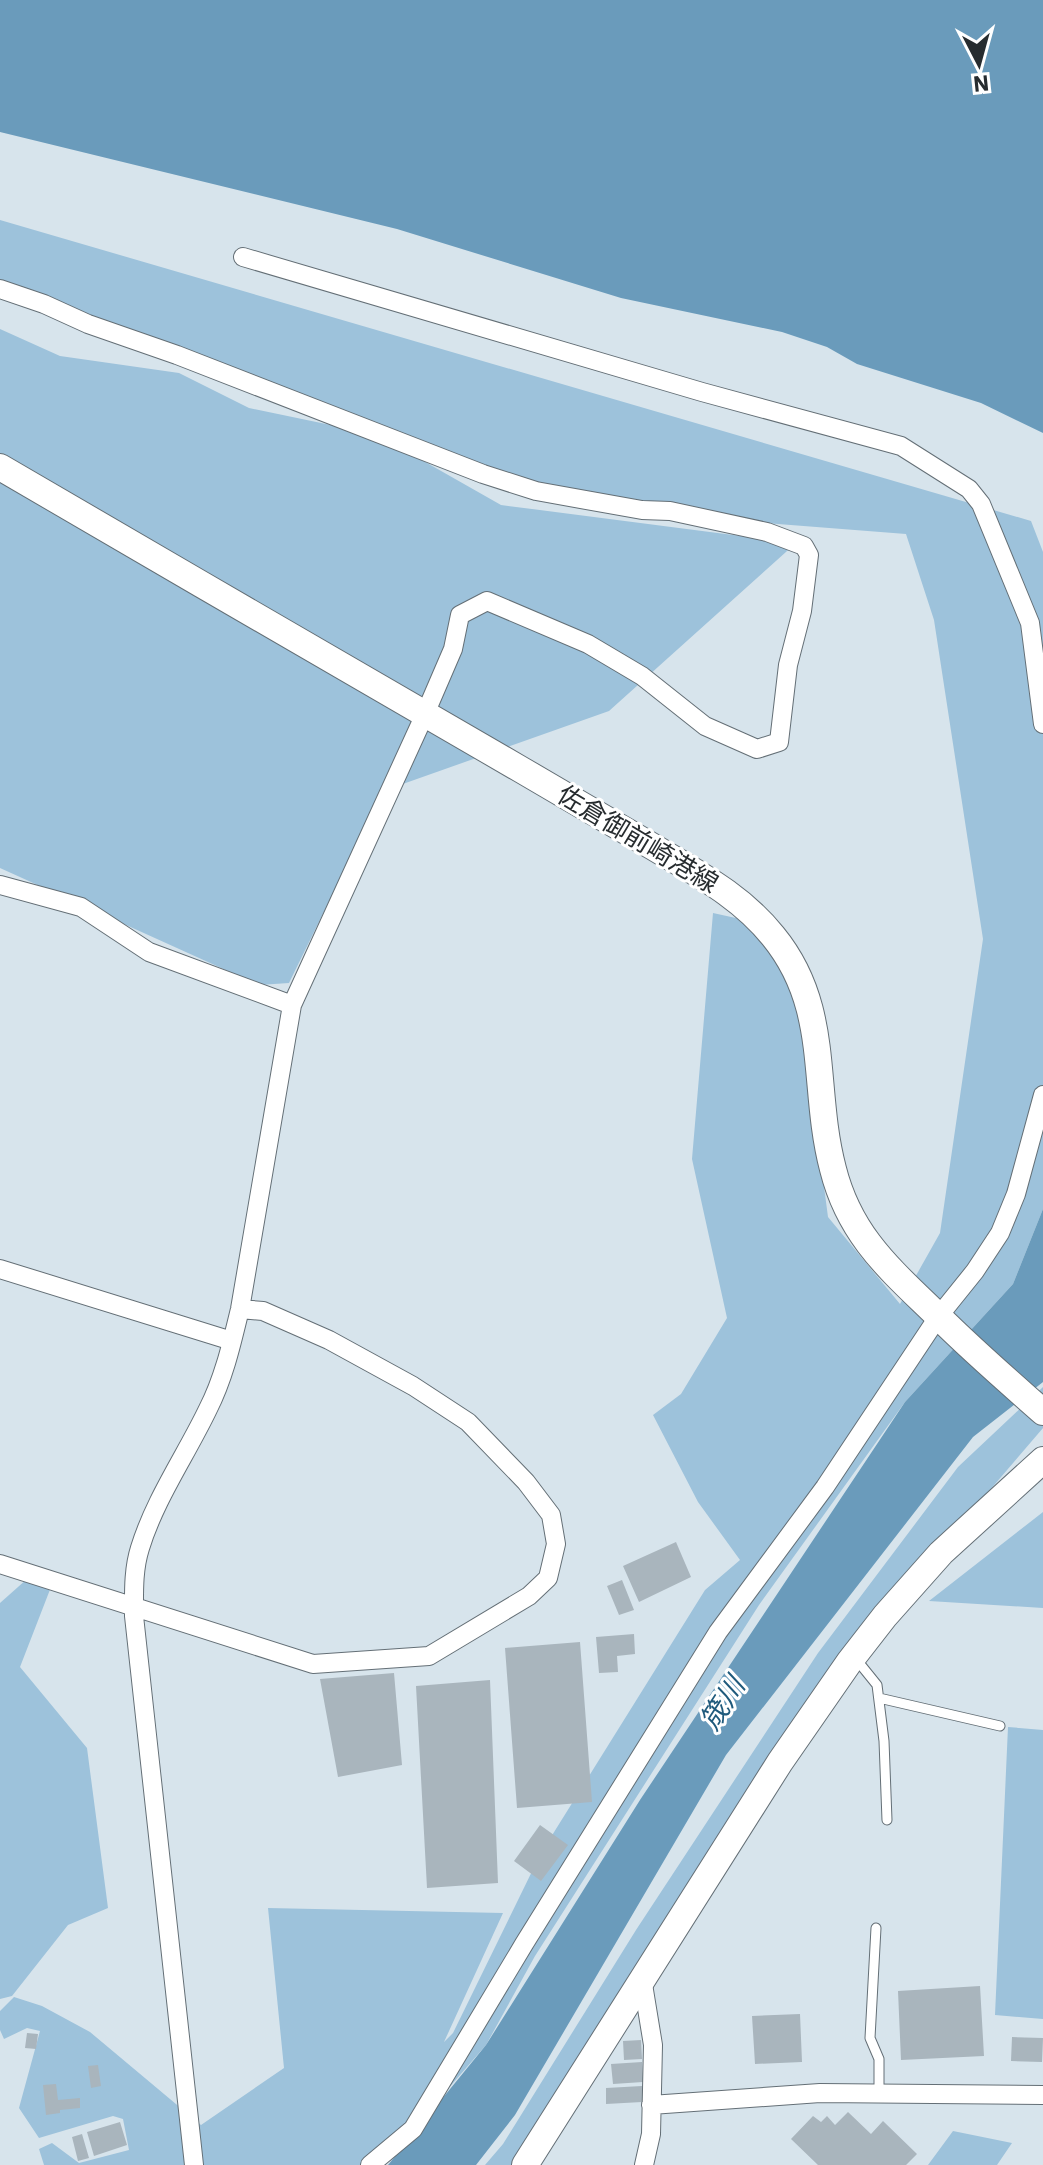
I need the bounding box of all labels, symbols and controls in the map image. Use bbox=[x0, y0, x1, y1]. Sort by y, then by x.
north arrow bbox=[939, 24, 1019, 104]
text: N bbox=[972, 69, 991, 100]
street label: 佐倉御前崎港線 bbox=[552, 777, 725, 900]
water label: 筬川 bbox=[691, 1667, 754, 1736]

